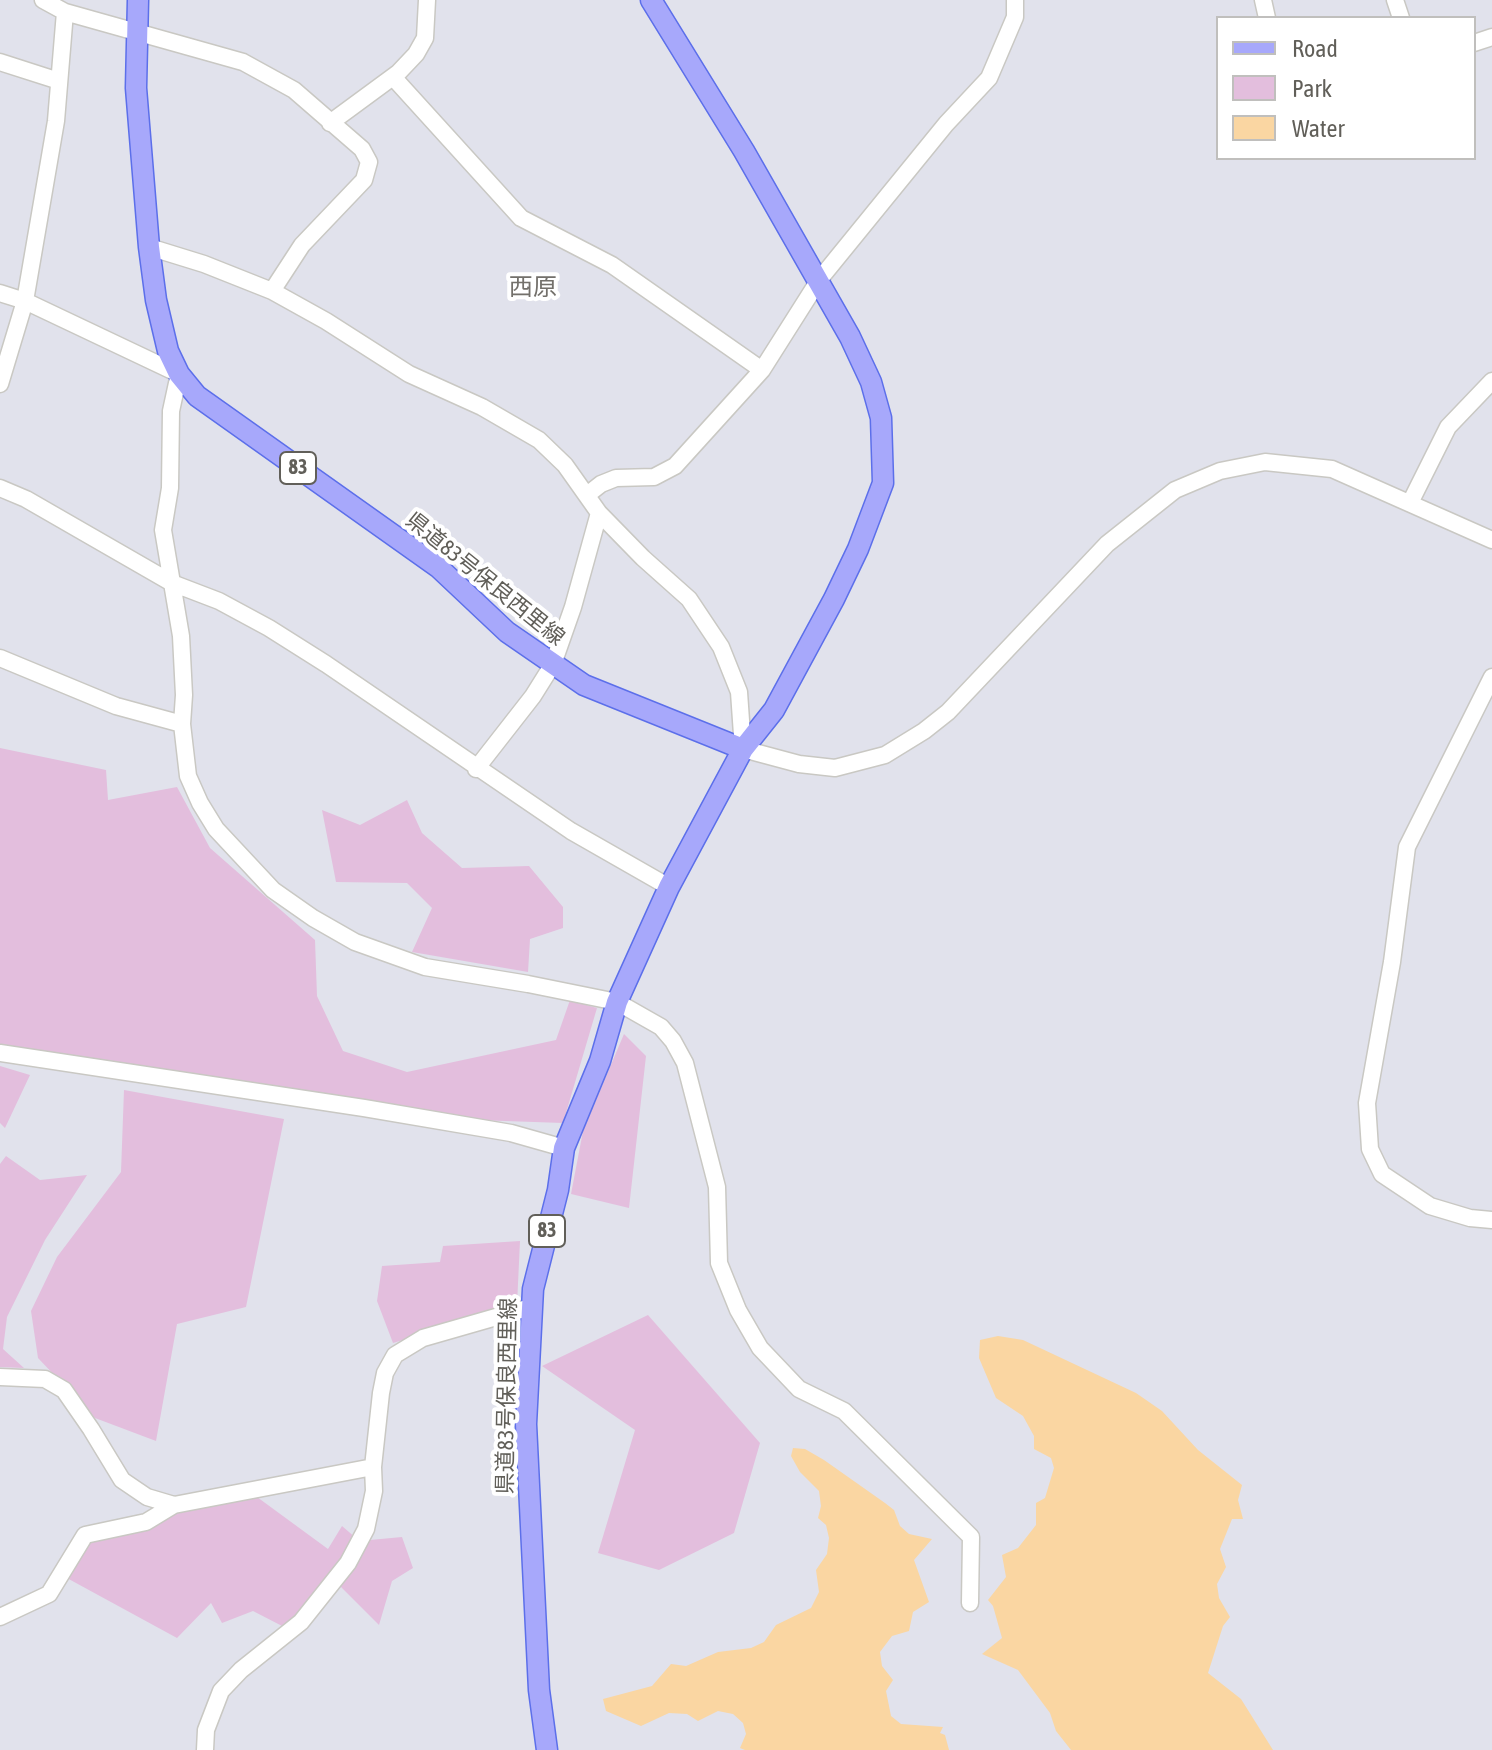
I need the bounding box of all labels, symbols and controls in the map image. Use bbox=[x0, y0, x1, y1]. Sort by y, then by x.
legend bbox=[1216, 16, 1476, 160]
text: Road bbox=[1292, 35, 1338, 62]
text: Park bbox=[1292, 75, 1332, 102]
text: Water bbox=[1292, 115, 1345, 142]
district label: 西原 bbox=[509, 273, 557, 301]
road number: 83 bbox=[280, 452, 316, 484]
street label: 県道83号保良西里線 bbox=[400, 507, 570, 651]
road number: 83 bbox=[529, 1215, 565, 1247]
street label: 県道83号保良西里線 bbox=[492, 1297, 522, 1495]

